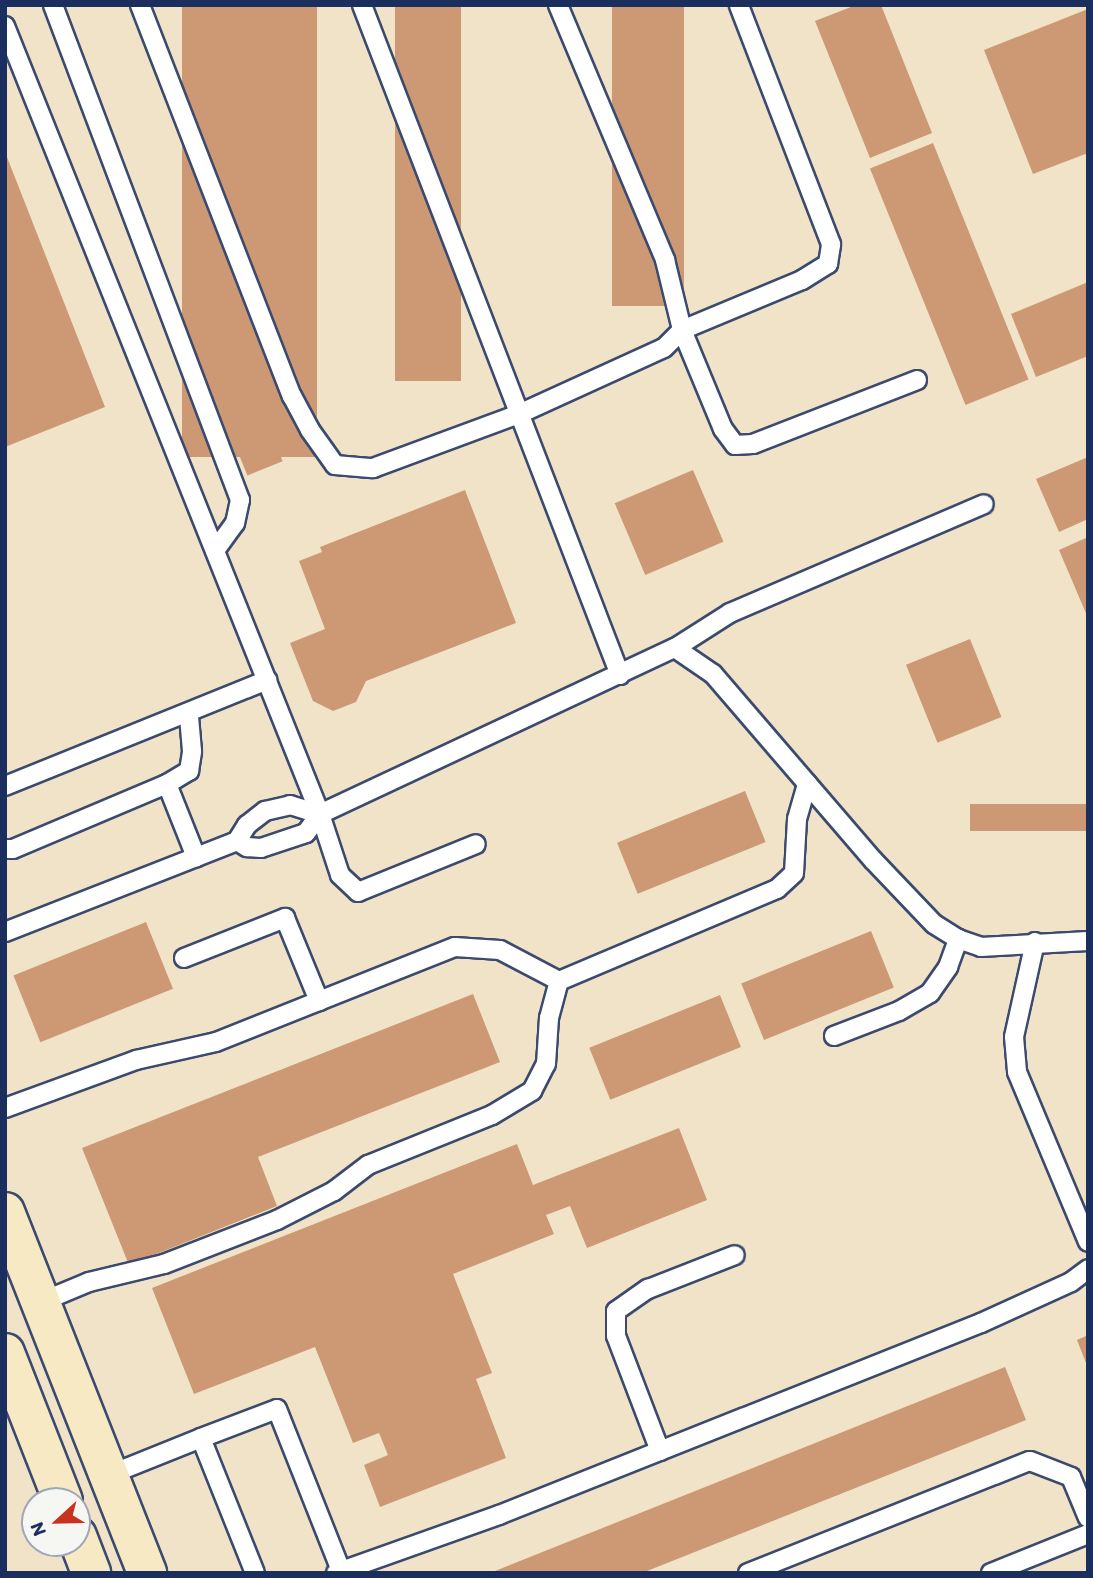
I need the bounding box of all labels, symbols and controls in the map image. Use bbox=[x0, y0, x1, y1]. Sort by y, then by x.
north arrow bbox=[21, 1487, 91, 1557]
text: N bbox=[25, 1519, 51, 1540]

